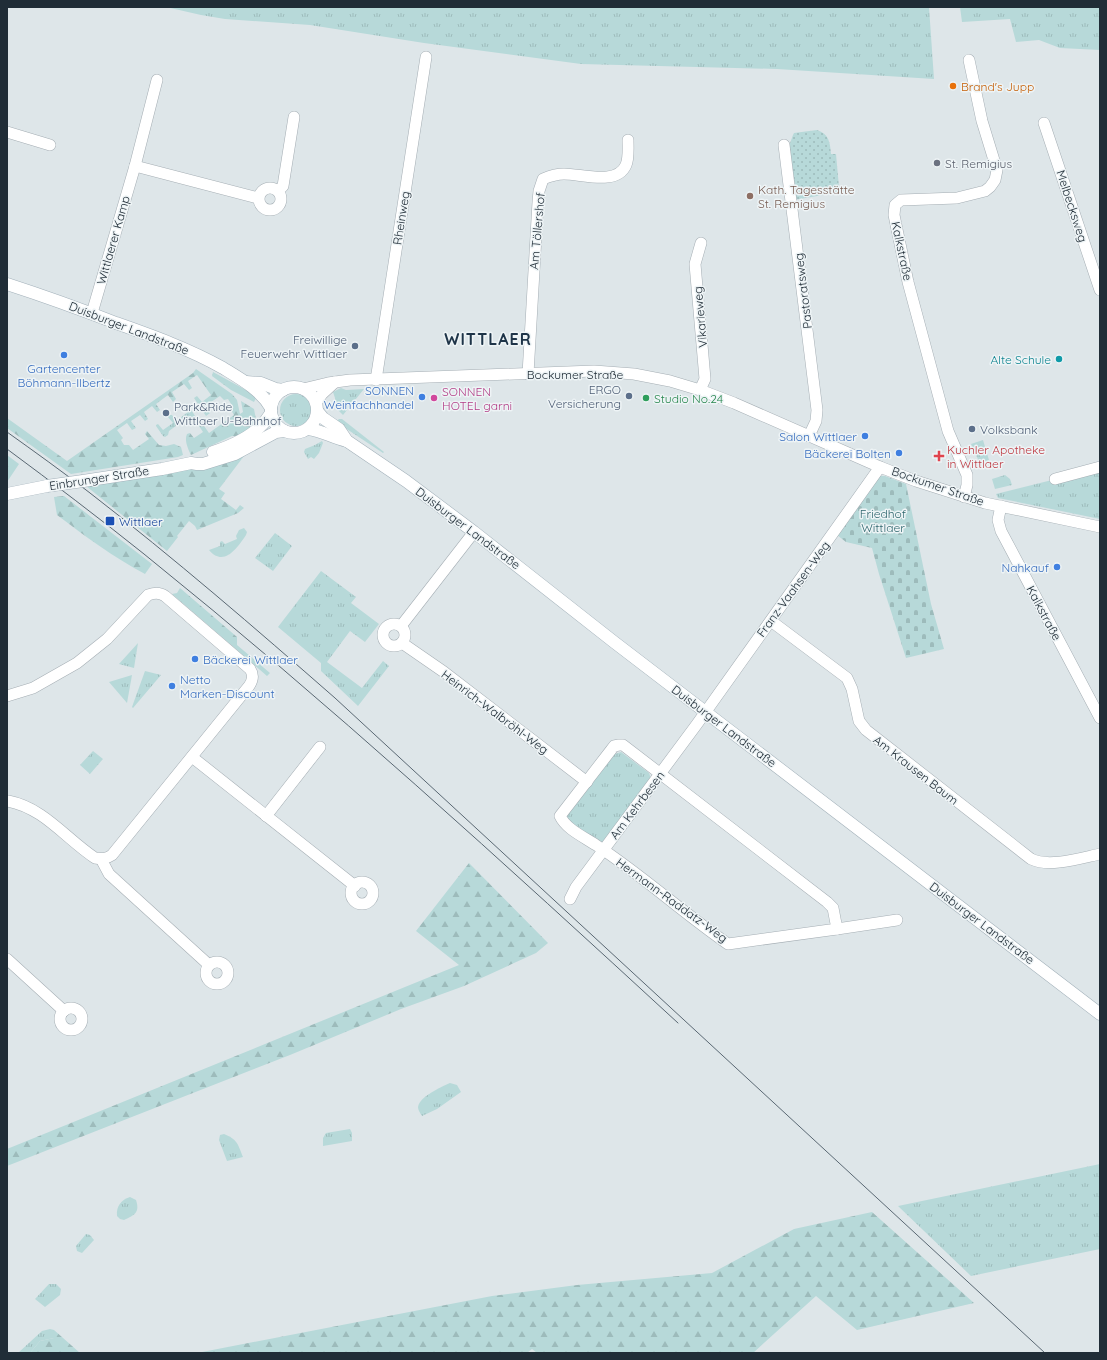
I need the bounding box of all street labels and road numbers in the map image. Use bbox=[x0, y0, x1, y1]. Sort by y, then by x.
street label: Melbecksweg bbox=[1053, 168, 1091, 244]
street label: Rheinweg bbox=[389, 190, 413, 246]
street label: Am Töllershof bbox=[526, 191, 548, 270]
street label: Wittlaerer Kamp bbox=[93, 194, 133, 286]
street label: Kalkstraße bbox=[888, 220, 916, 282]
street label: Pastoratsweg bbox=[791, 252, 815, 330]
street label: Vikarieweg bbox=[690, 286, 710, 348]
street label: Duisburger Landstraße bbox=[67, 298, 191, 358]
street label: Bockumer Straße bbox=[527, 367, 624, 382]
street label: Einbrunger Straße bbox=[48, 463, 150, 493]
street label: Bockumer Straße bbox=[890, 463, 986, 509]
street label: Duisburger Landstraße bbox=[413, 484, 524, 572]
street label: Franz-Vaahsen-Weg bbox=[753, 538, 833, 640]
street label: Kalkstraße bbox=[1023, 583, 1065, 643]
street label: Heinrich-Walbröhl-Weg bbox=[438, 667, 552, 757]
street label: Duisburger Landstraße bbox=[669, 682, 780, 770]
street label: Am Krausen Baum bbox=[870, 732, 962, 808]
street label: Am Kehrbesen bbox=[607, 768, 667, 842]
street label: Hermann-Raddatz-Weg bbox=[613, 855, 731, 945]
street label: Duisburger Landstraße bbox=[927, 879, 1038, 967]

